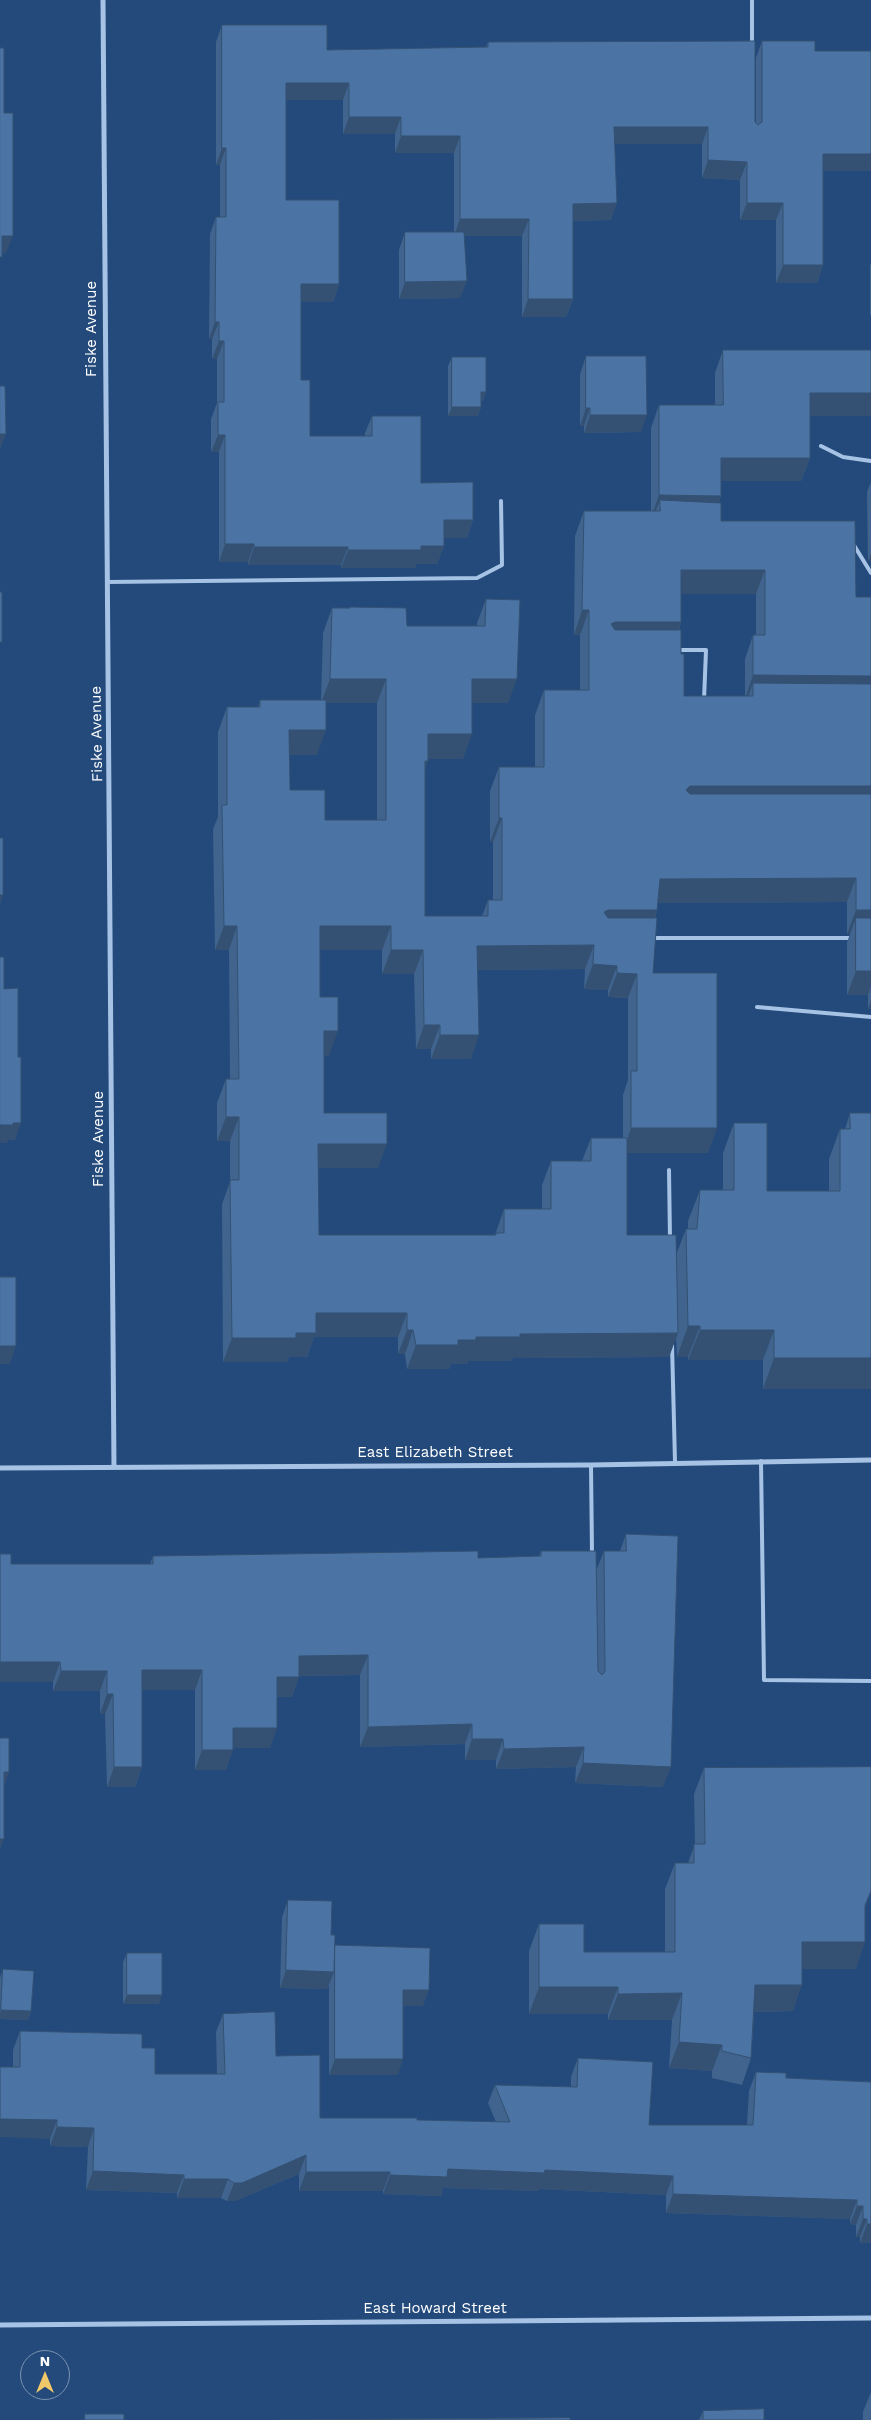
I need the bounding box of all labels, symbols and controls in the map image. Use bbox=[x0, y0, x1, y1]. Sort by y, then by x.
street label: Fiske Avenue bbox=[83, 281, 101, 377]
street label: Fiske Avenue bbox=[87, 686, 107, 782]
street label: Fiske Avenue bbox=[90, 1091, 108, 1187]
street label: East Elizabeth Street bbox=[357, 1444, 513, 1462]
street label: East Howard Street bbox=[363, 2300, 507, 2318]
north arrow bbox=[20, 2350, 70, 2400]
text: N bbox=[40, 2353, 50, 2369]

